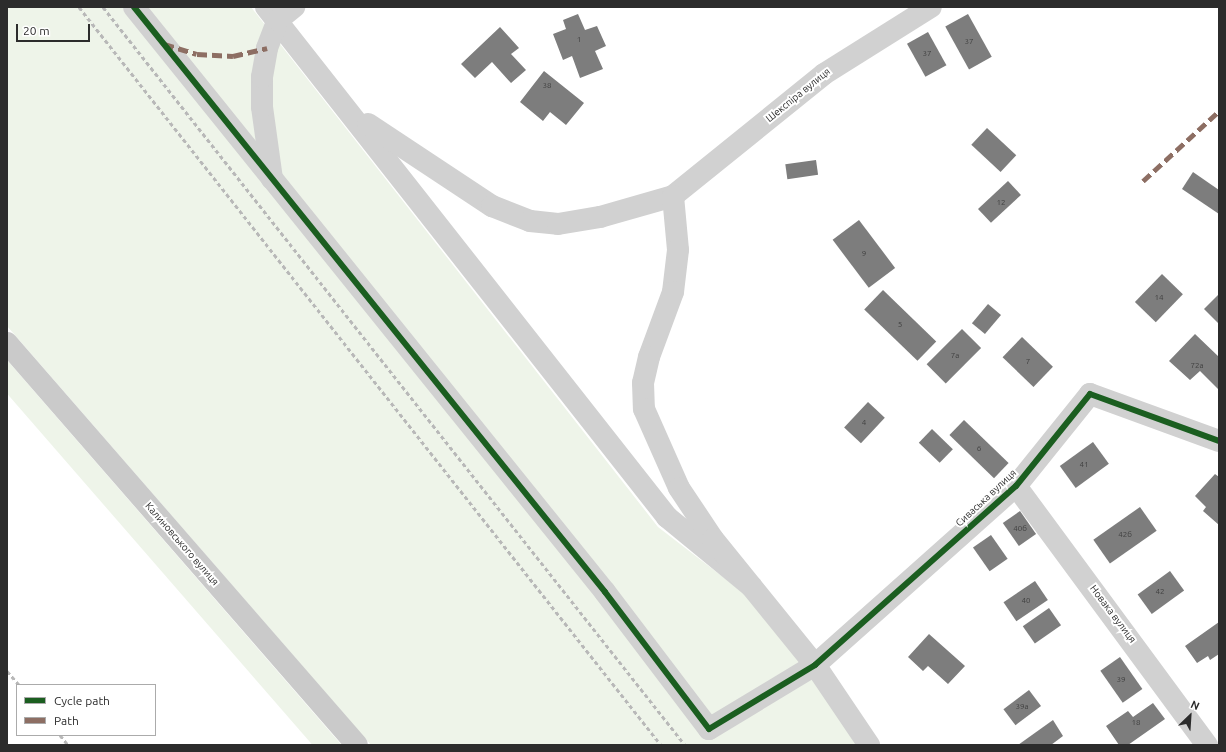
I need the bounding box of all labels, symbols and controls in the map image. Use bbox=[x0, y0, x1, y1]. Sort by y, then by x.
scale bar bbox=[18, 16, 92, 42]
text: 20 m bbox=[23, 24, 50, 37]
house number: 1 bbox=[577, 35, 581, 45]
house number: 37 bbox=[964, 37, 974, 47]
house number: 37 bbox=[922, 49, 932, 59]
street label: Шекспіра вулиця bbox=[763, 65, 833, 125]
house number: 38 bbox=[542, 81, 552, 91]
house number: 12 bbox=[996, 198, 1006, 208]
house number: 9 bbox=[862, 249, 866, 259]
house number: 14 bbox=[1154, 293, 1164, 303]
house number: 5 bbox=[898, 320, 902, 330]
house number: 7а bbox=[951, 351, 959, 361]
house number: 7 bbox=[1026, 357, 1030, 367]
house number: 72а bbox=[1190, 361, 1204, 371]
house number: 4 bbox=[862, 418, 866, 428]
house number: 6 bbox=[977, 444, 981, 454]
house number: 41 bbox=[1079, 460, 1089, 470]
street label: Сиваська вулиця bbox=[953, 467, 1019, 529]
street label: Калиновського вулиця bbox=[143, 500, 221, 588]
house number: 40б bbox=[1013, 524, 1027, 534]
house number: 42б bbox=[1118, 530, 1132, 540]
street label: Новака вулиця bbox=[1087, 583, 1139, 645]
house number: 42 bbox=[1155, 587, 1165, 597]
house number: 40 bbox=[1021, 596, 1031, 606]
house number: 39 bbox=[1116, 675, 1126, 685]
legend bbox=[16, 684, 156, 736]
text: Cycle path bbox=[54, 694, 110, 707]
north arrow bbox=[1170, 696, 1210, 736]
text: N bbox=[1189, 698, 1201, 712]
house number: 39а bbox=[1015, 702, 1029, 712]
text: Path bbox=[54, 714, 79, 727]
house number: 18 bbox=[1131, 718, 1141, 728]

